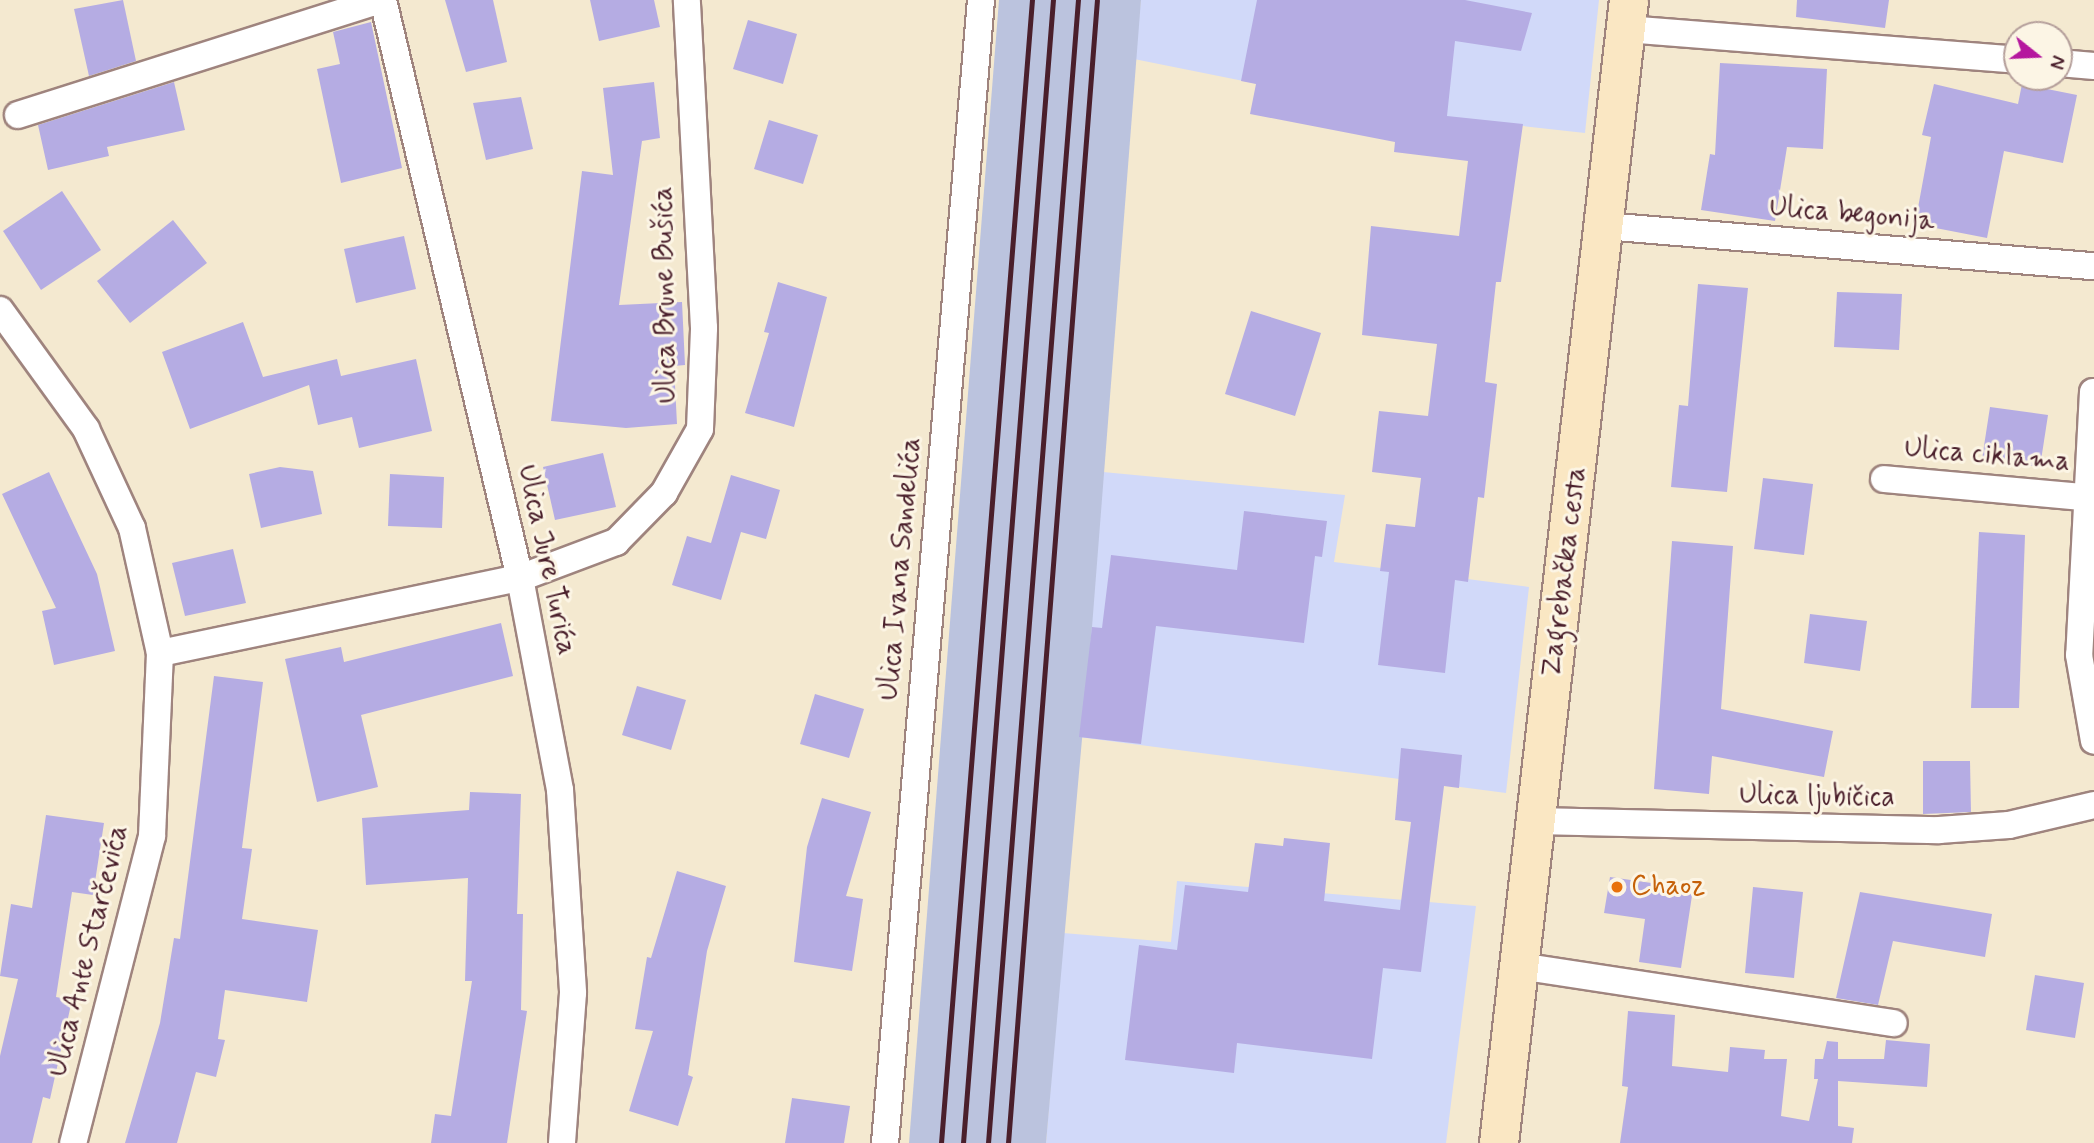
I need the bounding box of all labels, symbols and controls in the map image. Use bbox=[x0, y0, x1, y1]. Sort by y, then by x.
north arrow bbox=[2003, 21, 2073, 91]
text: N bbox=[2043, 52, 2070, 72]
street label: Ulica Brune Bušića bbox=[647, 181, 685, 409]
street label: Ulica begonija bbox=[1768, 191, 1936, 239]
street label: Ulica ciklama bbox=[1906, 432, 2068, 480]
street label: Ulica Ivana Sandelića bbox=[873, 436, 929, 702]
street label: Ulica Jure Turića bbox=[509, 459, 583, 661]
street label: Zagrebačka cesta bbox=[1535, 465, 1595, 679]
street label: Ulica ljubičica bbox=[1735, 779, 1899, 815]
street label: Ulica Ante Starčevića bbox=[42, 824, 136, 1078]
place label: Chaoz bbox=[1631, 870, 1706, 904]
marker: Chaoz bbox=[1609, 879, 1625, 895]

